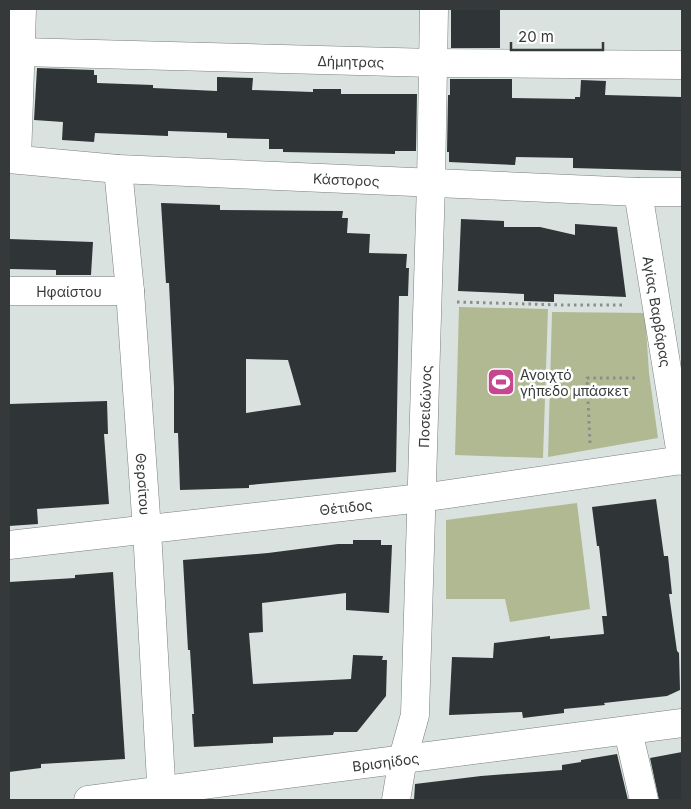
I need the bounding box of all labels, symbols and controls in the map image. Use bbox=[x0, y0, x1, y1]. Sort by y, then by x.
scale bar bbox=[511, 20, 604, 52]
text: 20 m bbox=[518, 27, 554, 46]
street label: Δήμητρας bbox=[317, 51, 385, 70]
street label: Κάστορος bbox=[313, 169, 380, 189]
street label: Αγίας Βαρβάρας bbox=[640, 255, 675, 368]
street label: Ηφαίστου bbox=[36, 283, 102, 300]
street label: Ποσειδώνος bbox=[415, 365, 434, 448]
place label: Ανοιχτό γήπεδο μπάσκετ bbox=[520, 366, 629, 399]
sports icon: Ανοιχτό γήπεδο μπάσκετ bbox=[486, 367, 516, 397]
street label: Θερσίτου bbox=[133, 452, 154, 516]
street label: Θέτιδος bbox=[318, 495, 373, 518]
street label: Βρισηίδος bbox=[351, 749, 420, 774]

